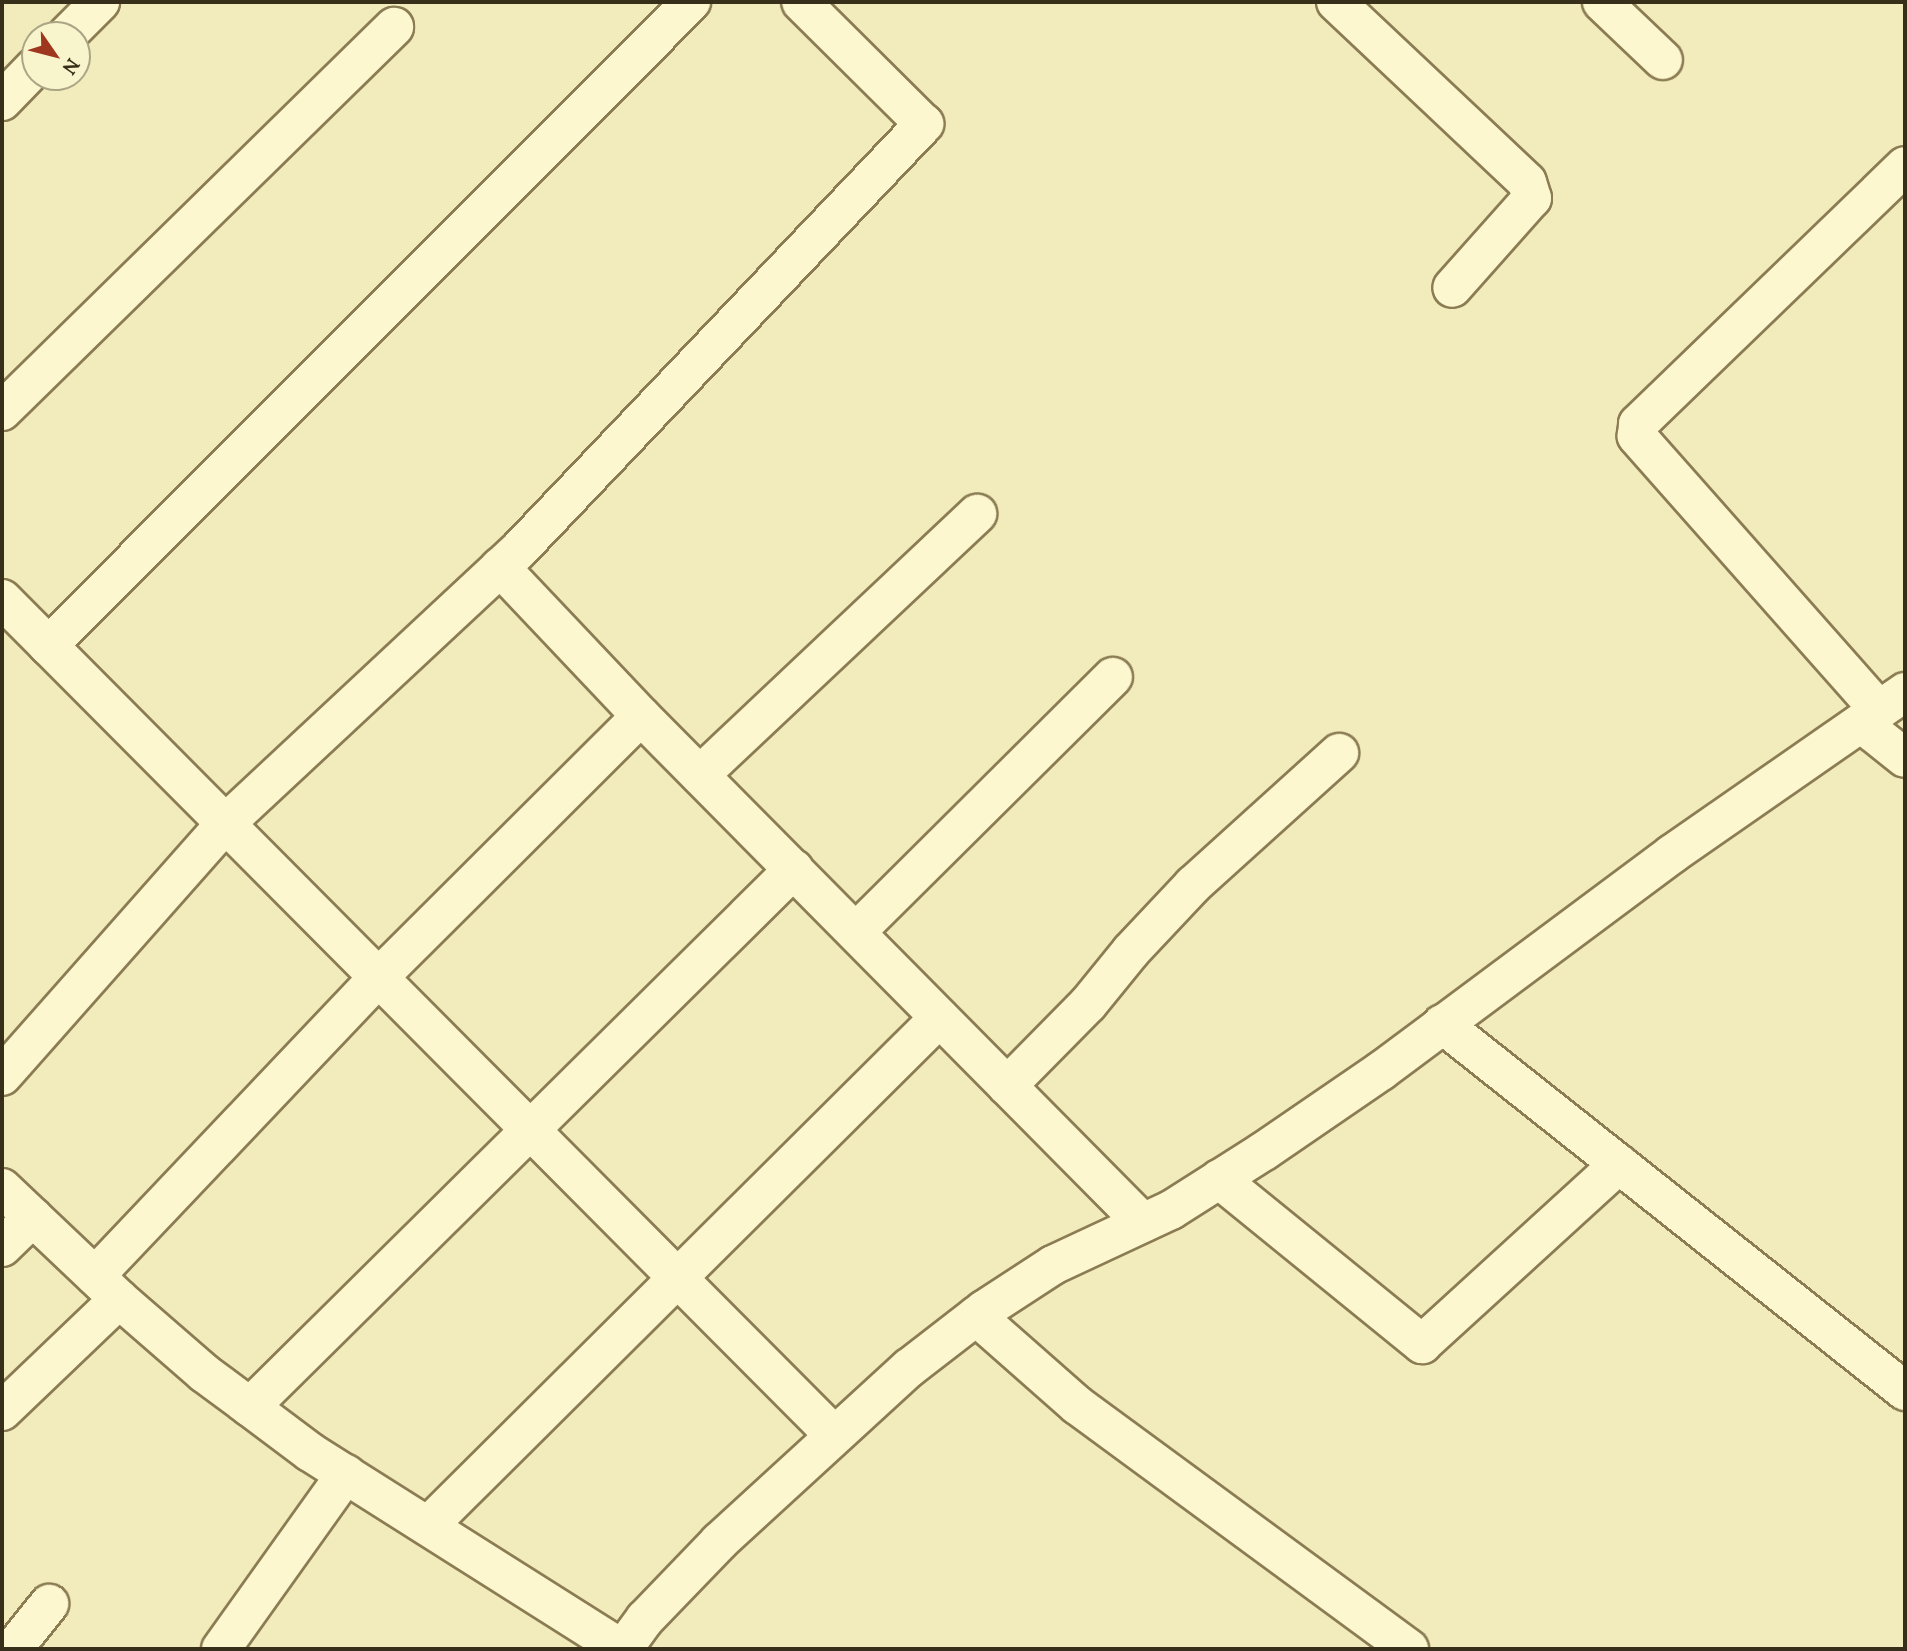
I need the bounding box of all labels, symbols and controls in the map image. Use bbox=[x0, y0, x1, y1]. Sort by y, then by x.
north arrow bbox=[21, 21, 91, 91]
text: N bbox=[58, 54, 86, 80]

